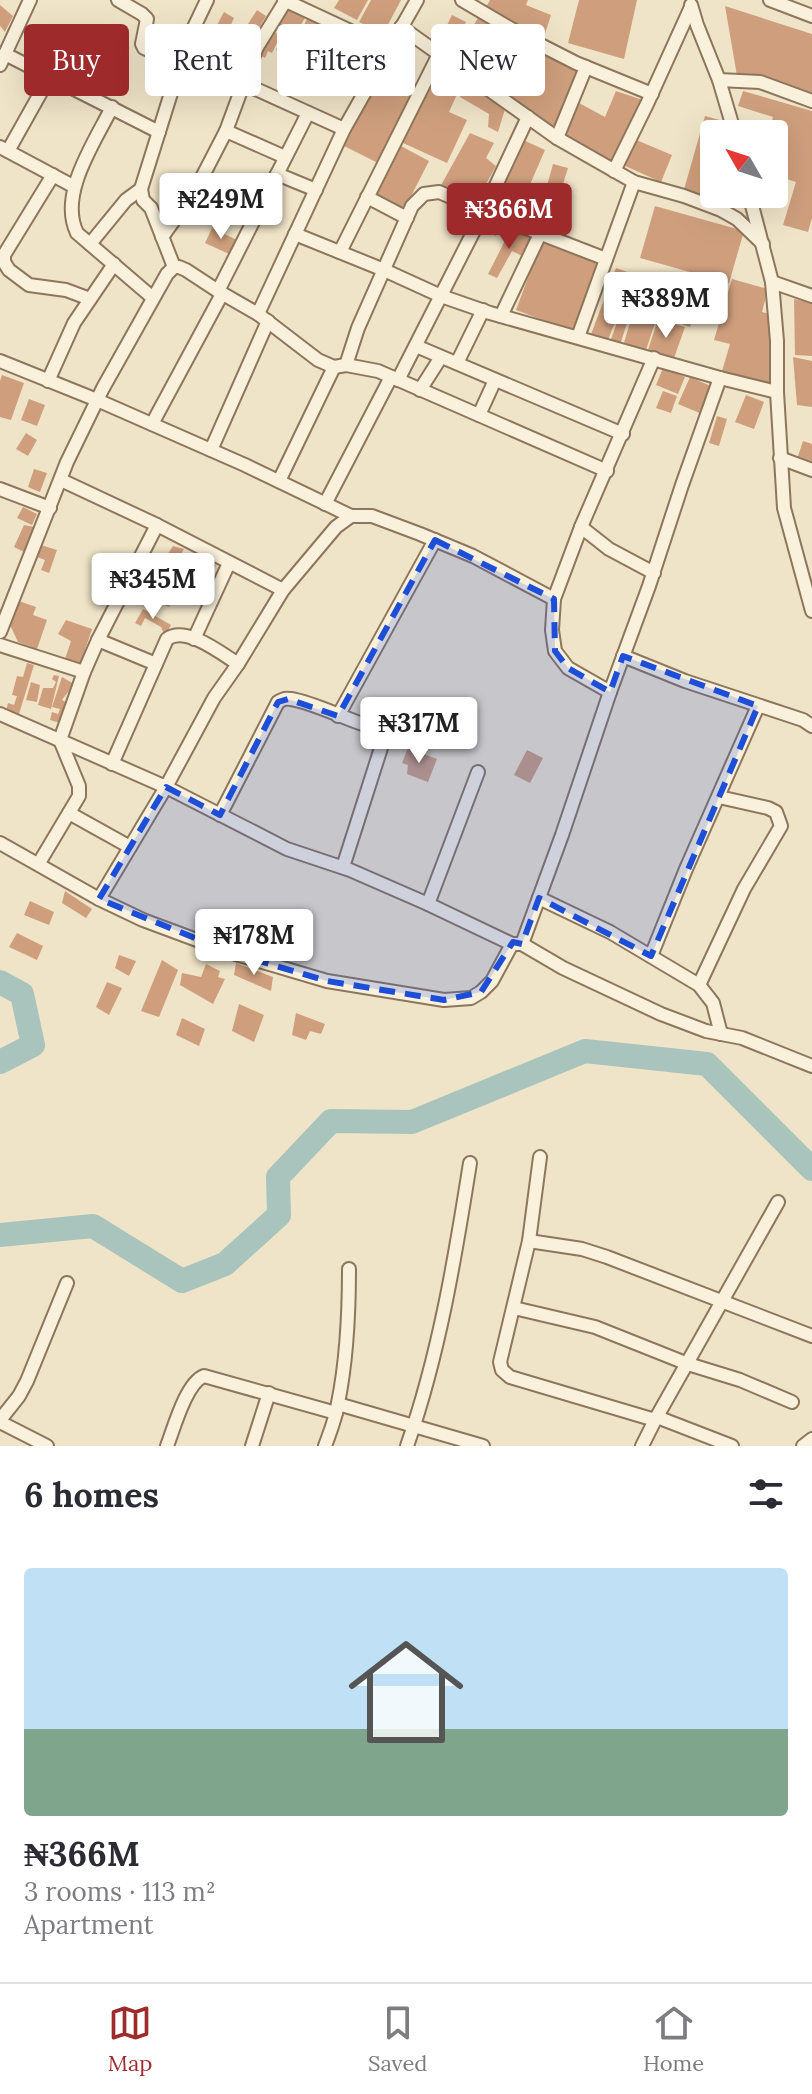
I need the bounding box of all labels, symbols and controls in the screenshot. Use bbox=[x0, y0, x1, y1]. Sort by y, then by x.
chip: Buy bbox=[24, 24, 129, 96]
chip: Rent bbox=[145, 24, 261, 96]
chip: Filters bbox=[277, 24, 415, 96]
chip: New bbox=[431, 24, 545, 96]
north arrow bbox=[700, 120, 788, 208]
map controls bbox=[700, 120, 788, 208]
pin: ₦249M bbox=[165, 173, 277, 241]
text: ₦249M bbox=[177, 182, 265, 215]
pin: ₦366M bbox=[453, 183, 565, 251]
text: ₦366M bbox=[465, 192, 553, 225]
pin: ₦389M bbox=[610, 272, 722, 340]
text: ₦389M bbox=[622, 281, 710, 314]
pin: ₦345M bbox=[97, 553, 209, 621]
text: ₦345M bbox=[110, 562, 196, 595]
pin: ₦317M bbox=[363, 697, 475, 765]
text: ₦317M bbox=[378, 706, 460, 739]
pin: ₦178M bbox=[198, 909, 310, 977]
text: ₦178M bbox=[213, 918, 295, 951]
icon: filters bbox=[744, 1472, 788, 1516]
text: 6 homes bbox=[24, 1473, 159, 1516]
icon: home bbox=[334, 1620, 478, 1764]
text: ₦366M bbox=[24, 1832, 140, 1875]
text: 3 rooms · 113 m² bbox=[24, 1875, 216, 1908]
text: Apartment bbox=[24, 1908, 154, 1941]
tab: Map bbox=[108, 2001, 152, 2077]
tab: Saved bbox=[368, 2001, 428, 2077]
tab: Home bbox=[643, 2001, 704, 2077]

